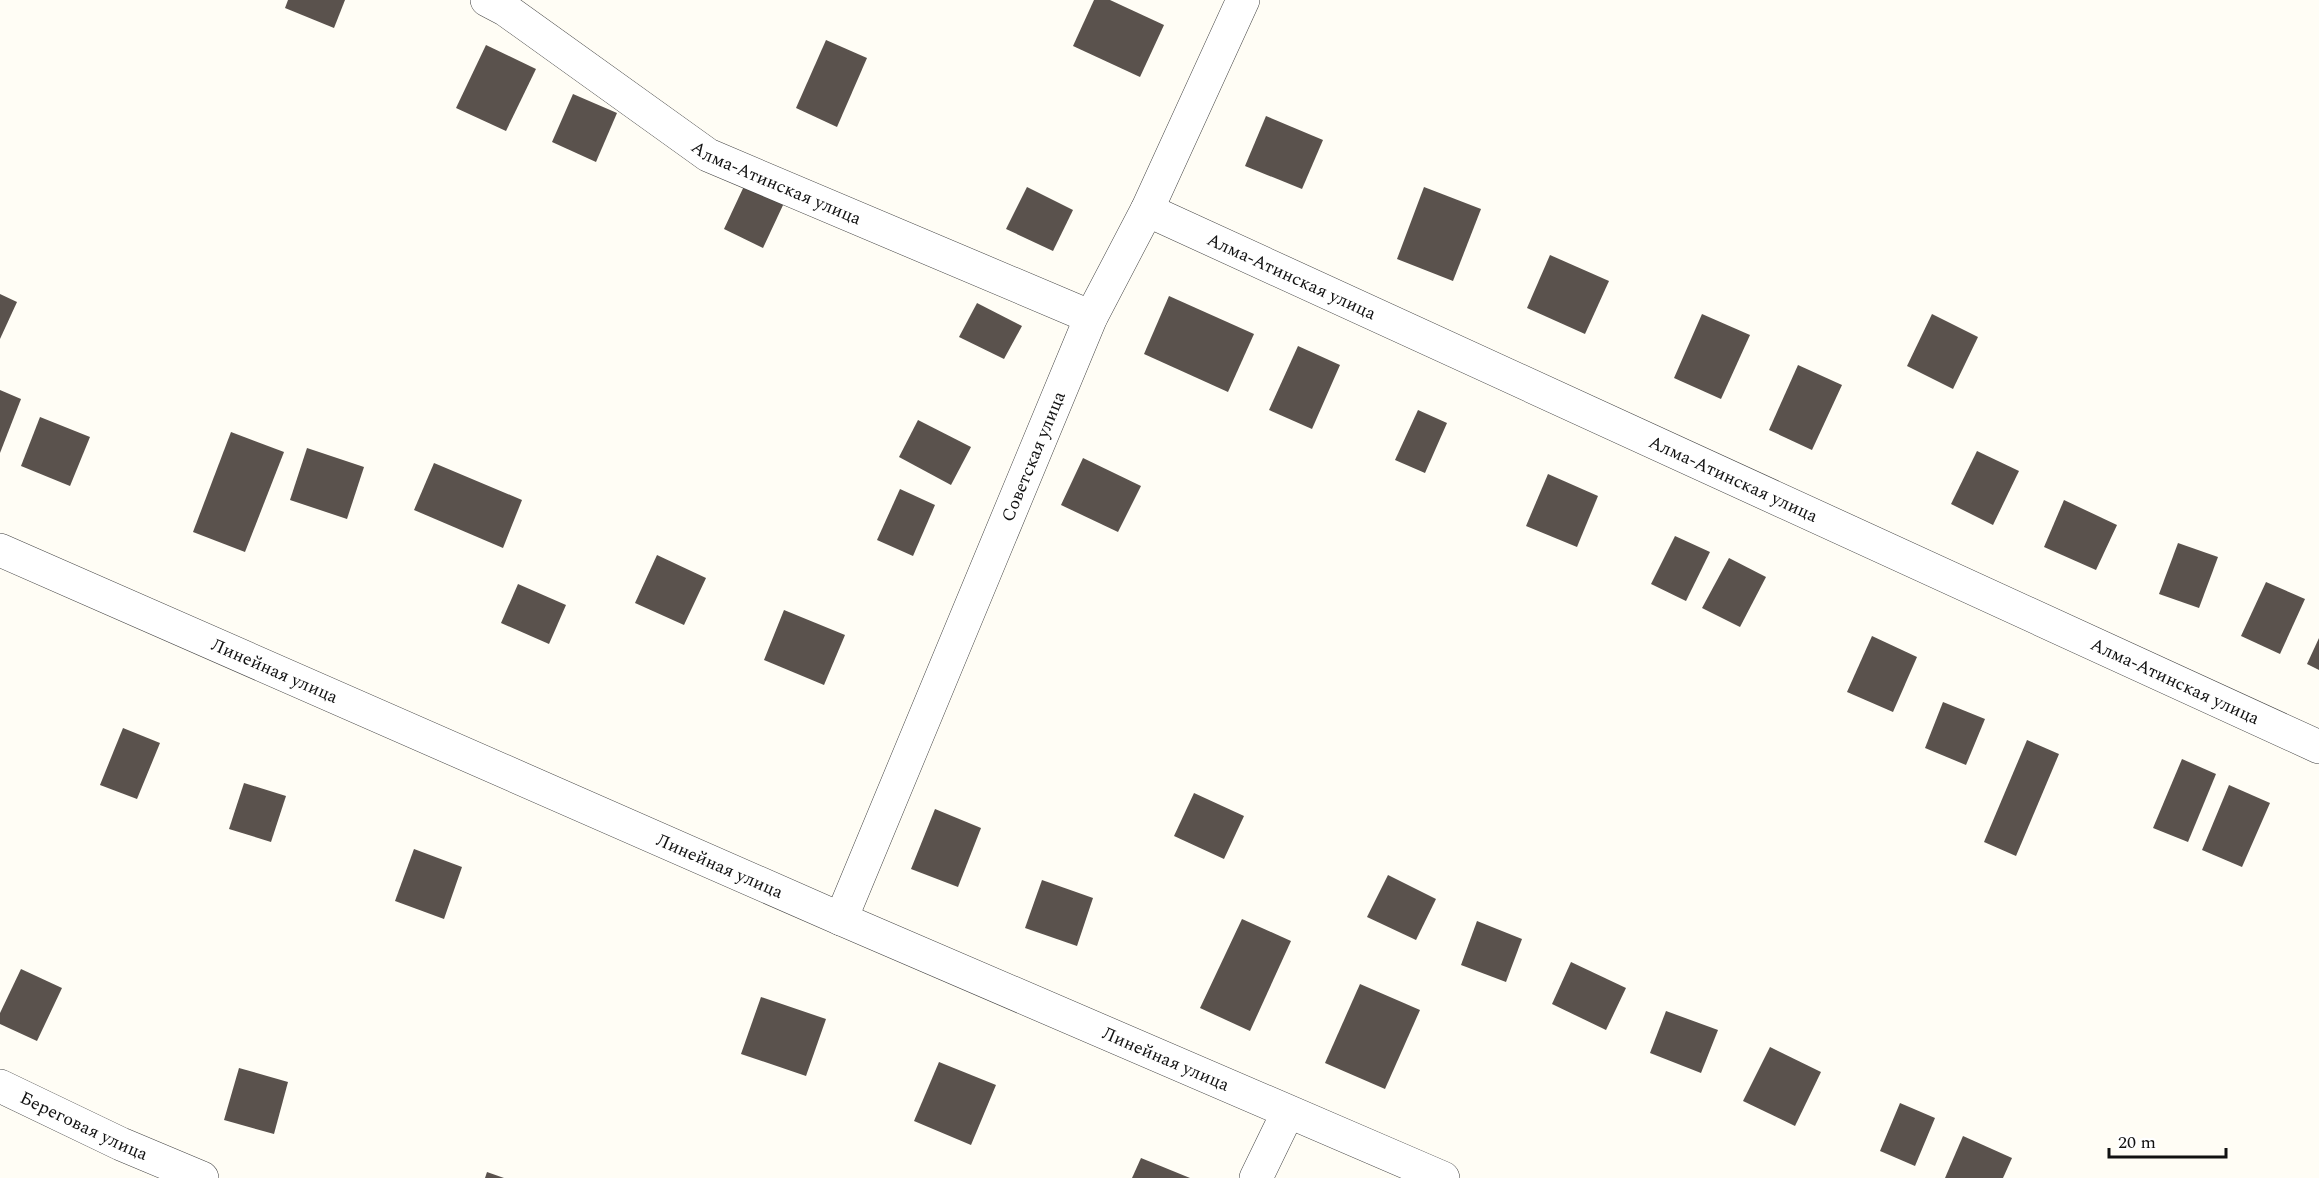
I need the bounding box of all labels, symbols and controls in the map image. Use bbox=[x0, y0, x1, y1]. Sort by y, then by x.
street label: Алма-Атинская улица bbox=[685, 134, 866, 232]
street label: Алма-Атинская улица bbox=[1202, 226, 1381, 327]
street label: Советская улица bbox=[994, 387, 1073, 526]
street label: Алма-Атинская улица bbox=[1644, 429, 1822, 530]
street label: Линейная улица bbox=[207, 631, 342, 711]
street label: Алма-Атинская улица bbox=[2086, 631, 2264, 732]
street label: Линейная улица bbox=[652, 827, 788, 906]
street label: Линейная улица bbox=[1098, 1020, 1234, 1099]
street label: Береговая улица bbox=[15, 1084, 152, 1168]
scale bar bbox=[2109, 1121, 2226, 1159]
text: 20 m bbox=[2118, 1129, 2156, 1156]

